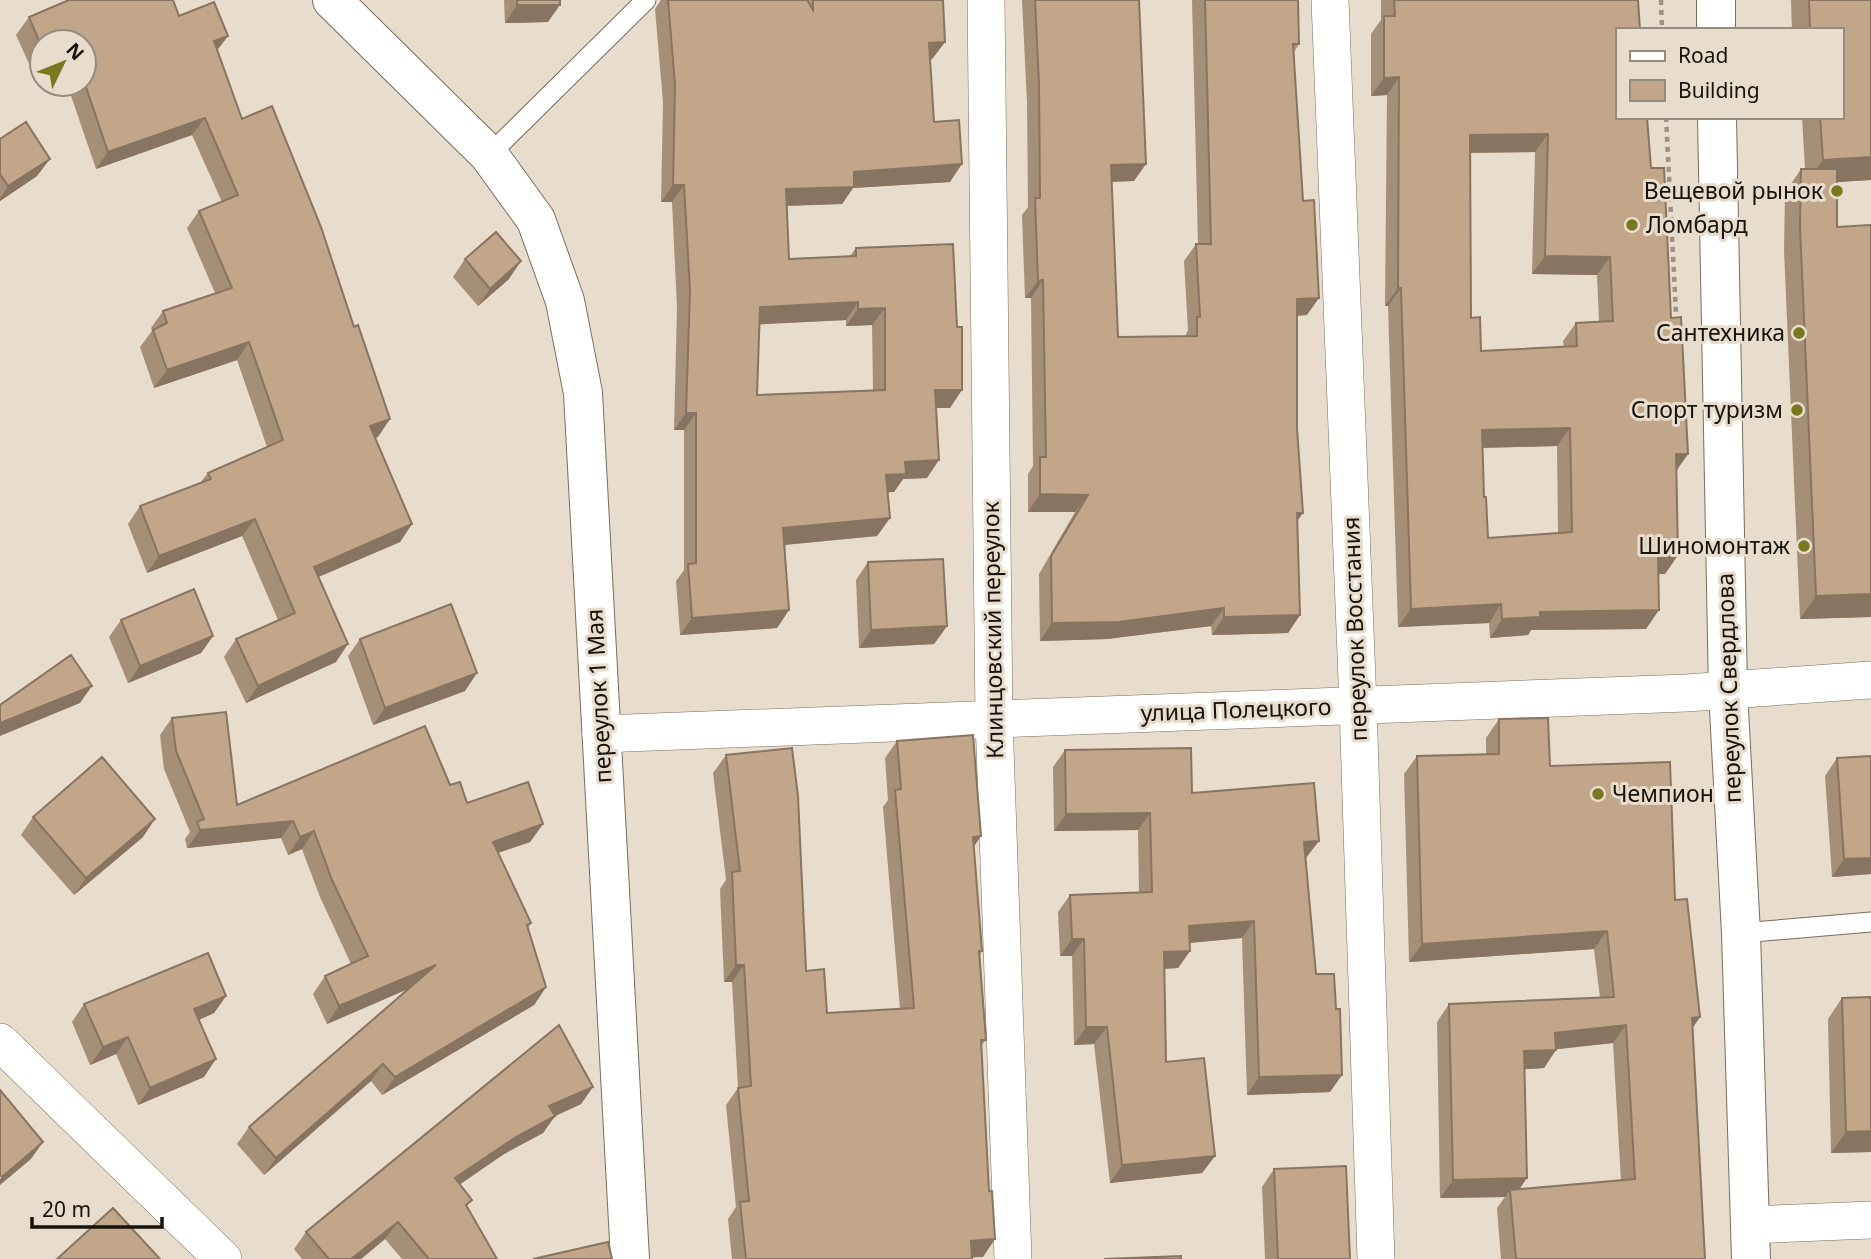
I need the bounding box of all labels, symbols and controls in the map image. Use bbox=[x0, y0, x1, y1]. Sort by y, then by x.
north arrow bbox=[28, 28, 98, 98]
legend bbox=[1616, 28, 1843, 119]
text: N bbox=[61, 37, 90, 66]
text: Road bbox=[1678, 41, 1728, 69]
text: Building bbox=[1678, 76, 1760, 104]
place label: Вещевой рынок bbox=[1644, 174, 1824, 206]
marker: Вещевой рынок bbox=[1829, 183, 1845, 199]
place label: Ломбард bbox=[1646, 208, 1748, 240]
marker: Ломбард bbox=[1624, 217, 1640, 233]
place label: Сантехника bbox=[1656, 316, 1785, 348]
marker: Сантехника bbox=[1791, 325, 1807, 341]
place label: Спорт туризм bbox=[1631, 393, 1783, 425]
marker: Спорт туризм bbox=[1789, 402, 1805, 418]
street label: Клинцовский переулок bbox=[974, 500, 1010, 759]
street label: переулок Восстания bbox=[1334, 516, 1374, 742]
place label: Шиномонтаж bbox=[1638, 529, 1791, 561]
marker: Шиномонтаж bbox=[1796, 538, 1812, 554]
street label: переулок Свердлова bbox=[1708, 573, 1748, 804]
street label: переулок 1 Мая bbox=[577, 608, 619, 784]
street label: улица Полецкого bbox=[1140, 690, 1332, 728]
place label: Чемпион bbox=[1612, 777, 1714, 809]
marker: Чемпион bbox=[1590, 786, 1606, 802]
scale bar bbox=[32, 1186, 161, 1230]
text: 20 m bbox=[42, 1195, 91, 1223]

